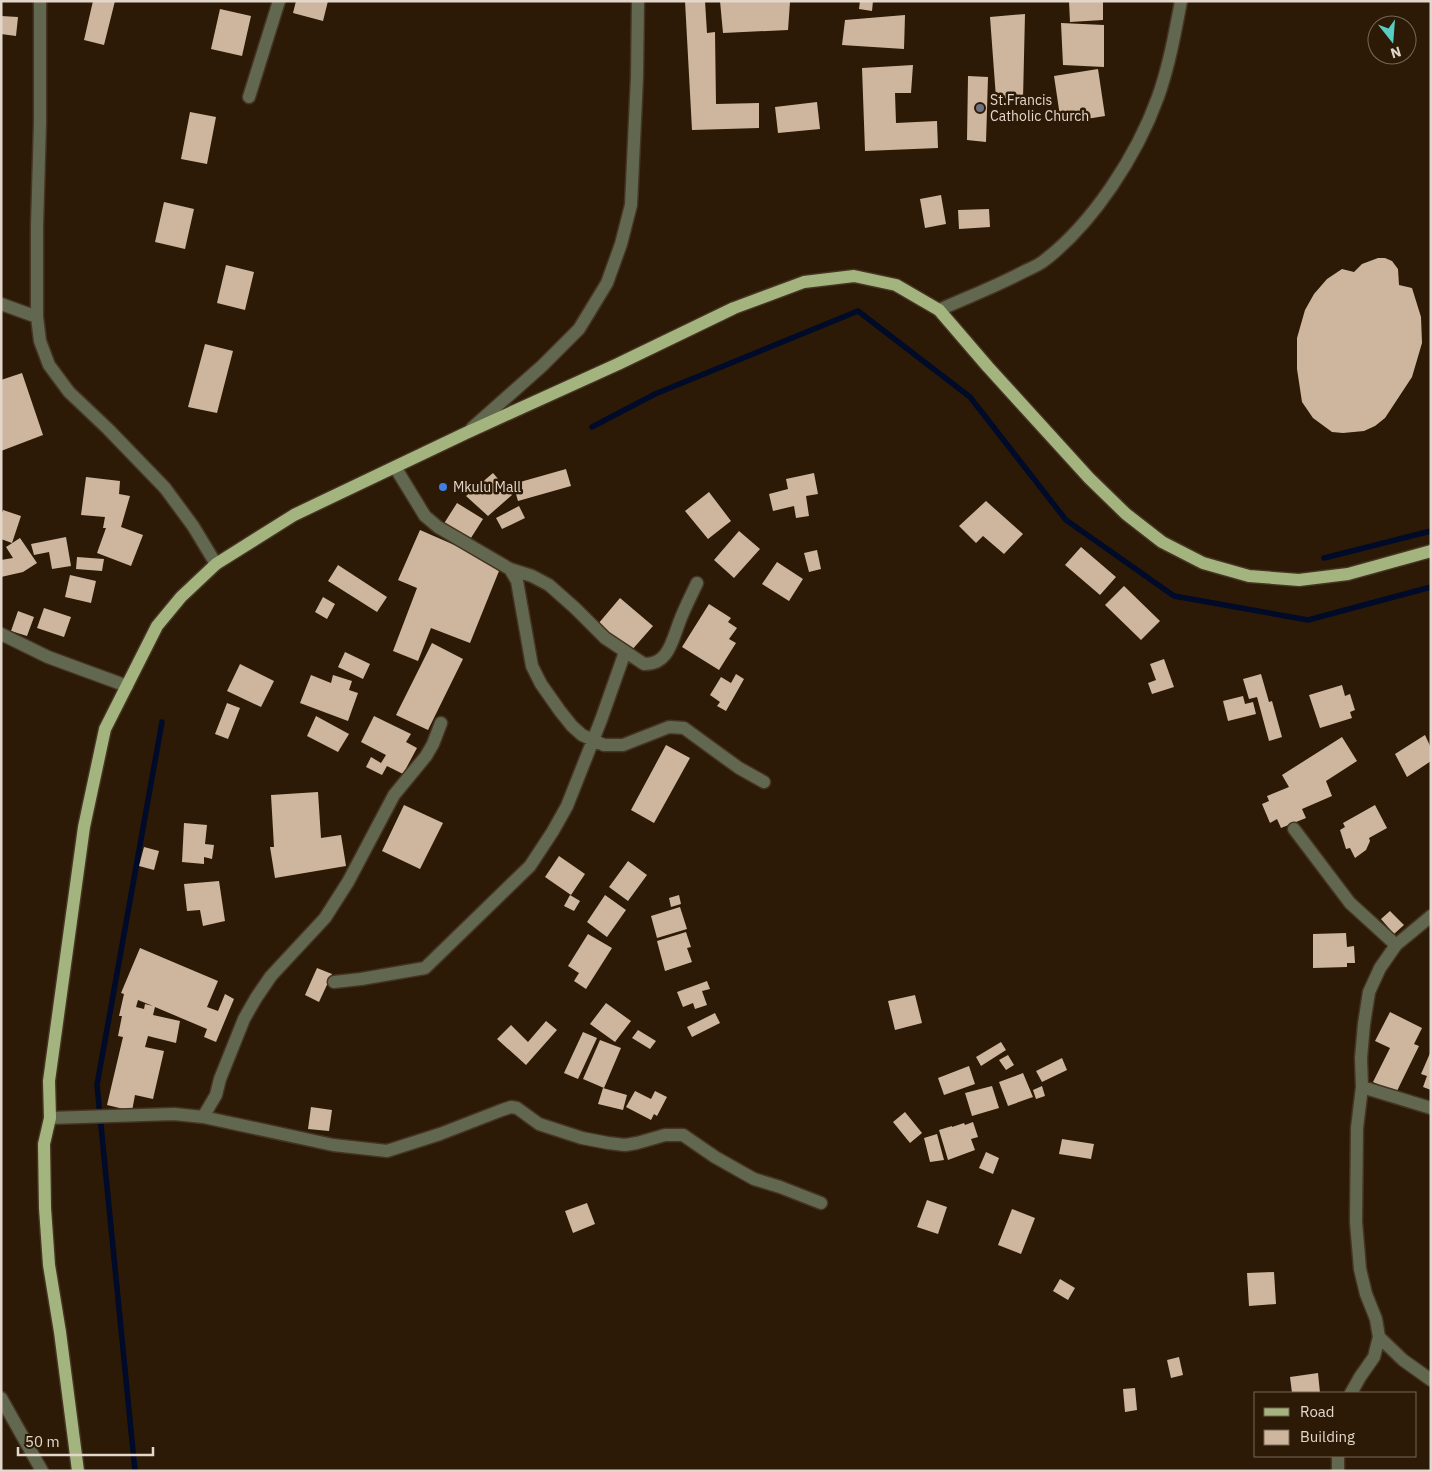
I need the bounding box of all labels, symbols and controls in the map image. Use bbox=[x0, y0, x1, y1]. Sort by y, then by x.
north arrow bbox=[1367, 15, 1417, 65]
text: N bbox=[1388, 42, 1403, 63]
place label: St.Francis Catholic Church bbox=[990, 91, 1089, 125]
marker: St.Francis Catholic Church bbox=[974, 102, 986, 114]
place label: Mkulu Mall bbox=[453, 478, 521, 496]
marker: Mkulu Mall bbox=[437, 481, 449, 493]
legend bbox=[1254, 1392, 1417, 1457]
text: Road bbox=[1300, 1402, 1335, 1421]
scale bar bbox=[18, 1424, 152, 1456]
text: Building bbox=[1300, 1427, 1355, 1446]
text: 50 m bbox=[25, 1432, 60, 1451]

